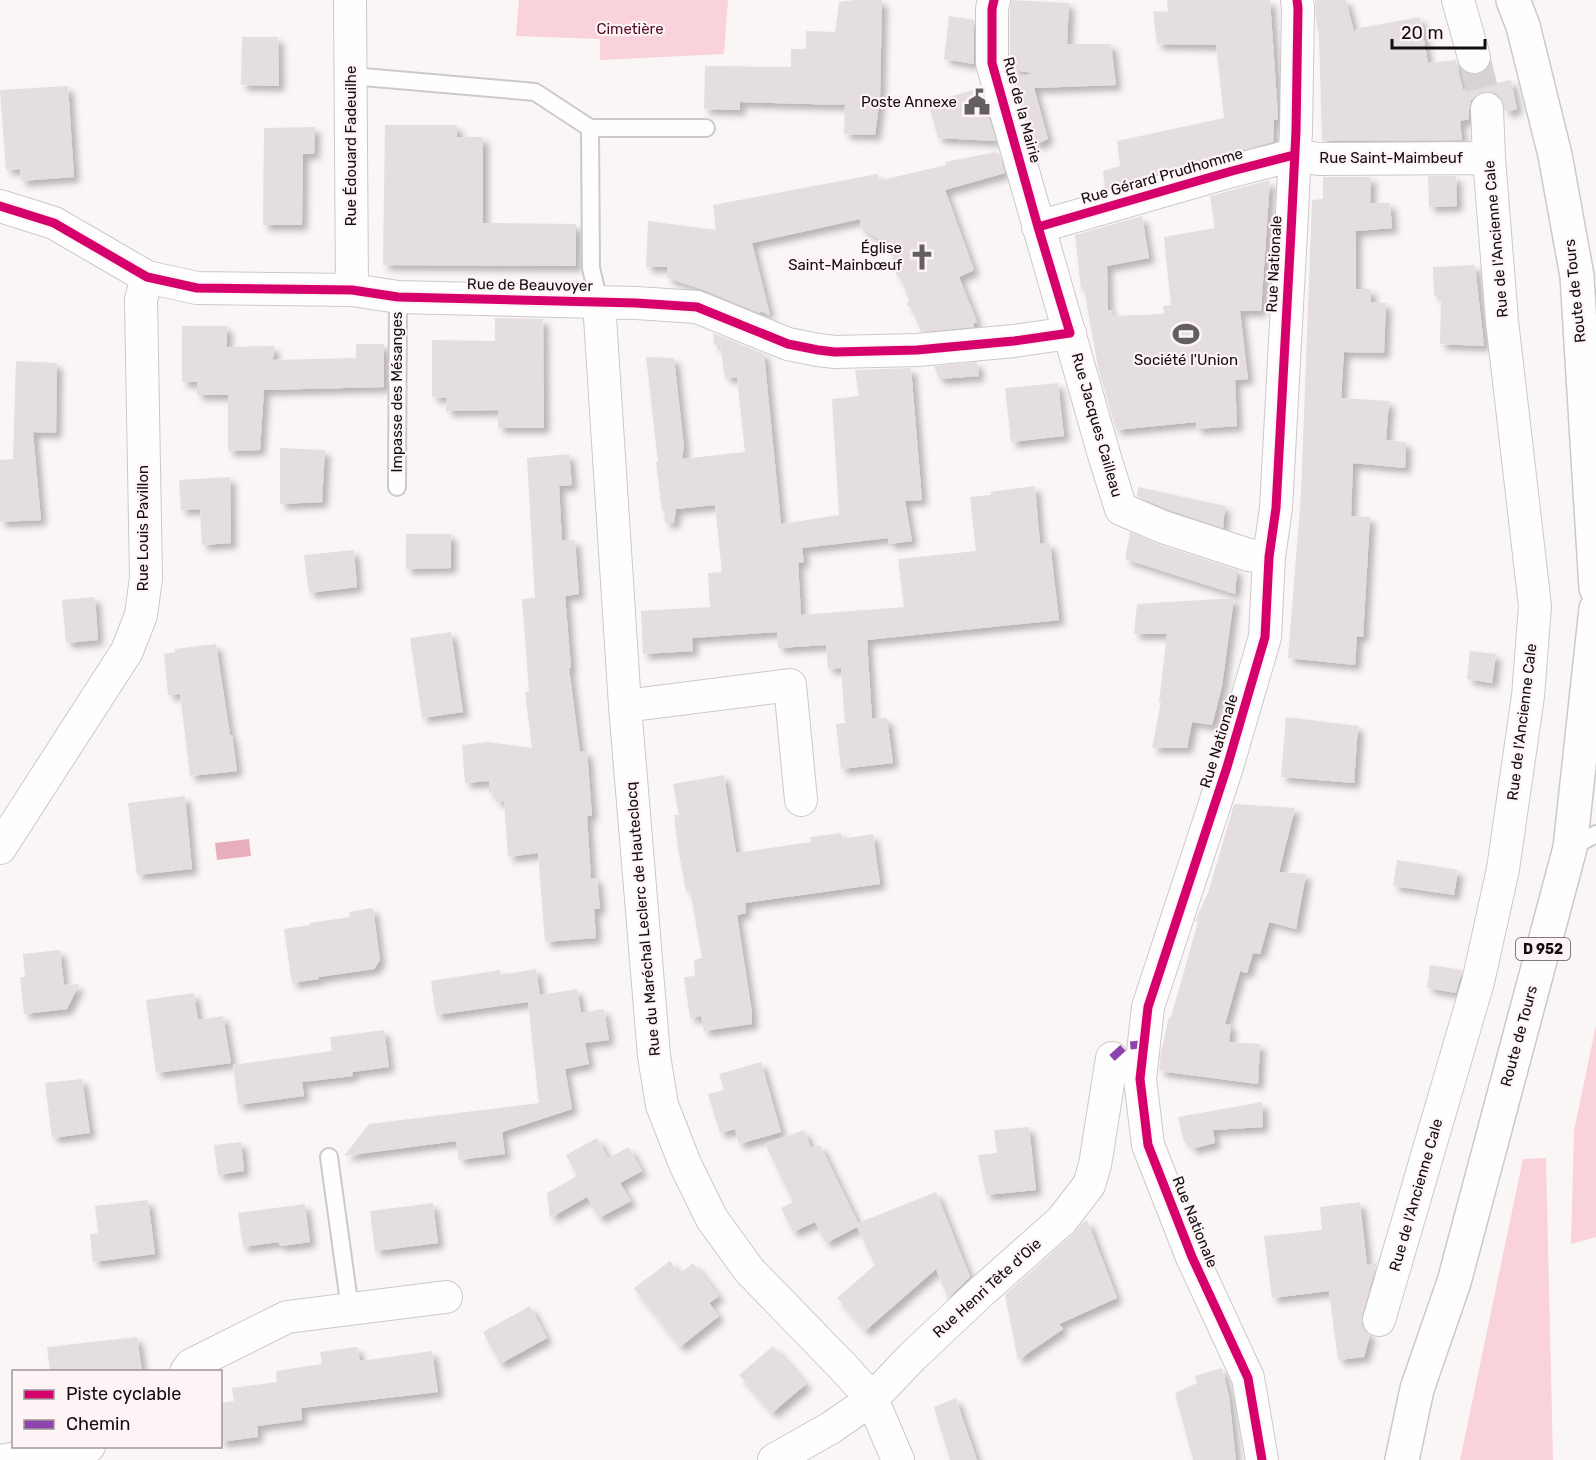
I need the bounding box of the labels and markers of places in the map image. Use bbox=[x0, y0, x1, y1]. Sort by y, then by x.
public building icon: Poste Annexe bbox=[962, 87, 992, 117]
place label: Poste Annexe bbox=[861, 93, 957, 111]
place label: Église Saint-Mainbœuf bbox=[788, 239, 902, 274]
church icon: Église Saint-Mainbœuf bbox=[907, 242, 937, 272]
sports icon: Société l'Union bbox=[1171, 319, 1201, 349]
place label: Société l'Union bbox=[1134, 351, 1238, 369]

